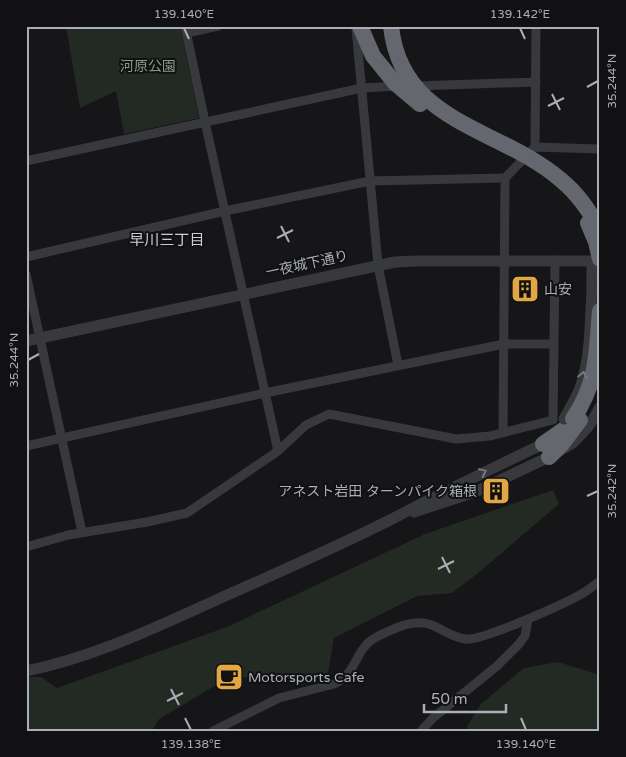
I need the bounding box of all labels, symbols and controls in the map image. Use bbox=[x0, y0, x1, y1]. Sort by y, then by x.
text: 139.140°E bbox=[154, 7, 215, 21]
text: 139.142°E bbox=[490, 7, 551, 21]
text: 35.244°N bbox=[605, 54, 619, 108]
park label: 河原公園 bbox=[120, 58, 176, 75]
district label: 早川三丁目 bbox=[129, 231, 205, 249]
street label: 一夜城下通り bbox=[264, 247, 350, 281]
building icon: 山安 bbox=[510, 274, 540, 304]
place label: 山安 bbox=[544, 281, 572, 298]
text: 35.244°N bbox=[7, 333, 21, 387]
one-way arrow bbox=[578, 370, 588, 379]
text: 35.242°N bbox=[605, 464, 619, 518]
one-way arrow bbox=[478, 469, 487, 479]
building icon: アネスト岩田 ターンパイク箱根 bbox=[481, 476, 511, 506]
place label: アネスト岩田 ターンパイク箱根 bbox=[278, 483, 477, 500]
cafe icon: Motorsports Cafe bbox=[214, 662, 244, 692]
place label: Motorsports Cafe bbox=[248, 669, 364, 686]
scale bar bbox=[424, 682, 506, 714]
text: 50 m bbox=[431, 690, 468, 708]
text: 139.138°E bbox=[161, 737, 222, 751]
text: 139.140°E bbox=[496, 737, 557, 751]

